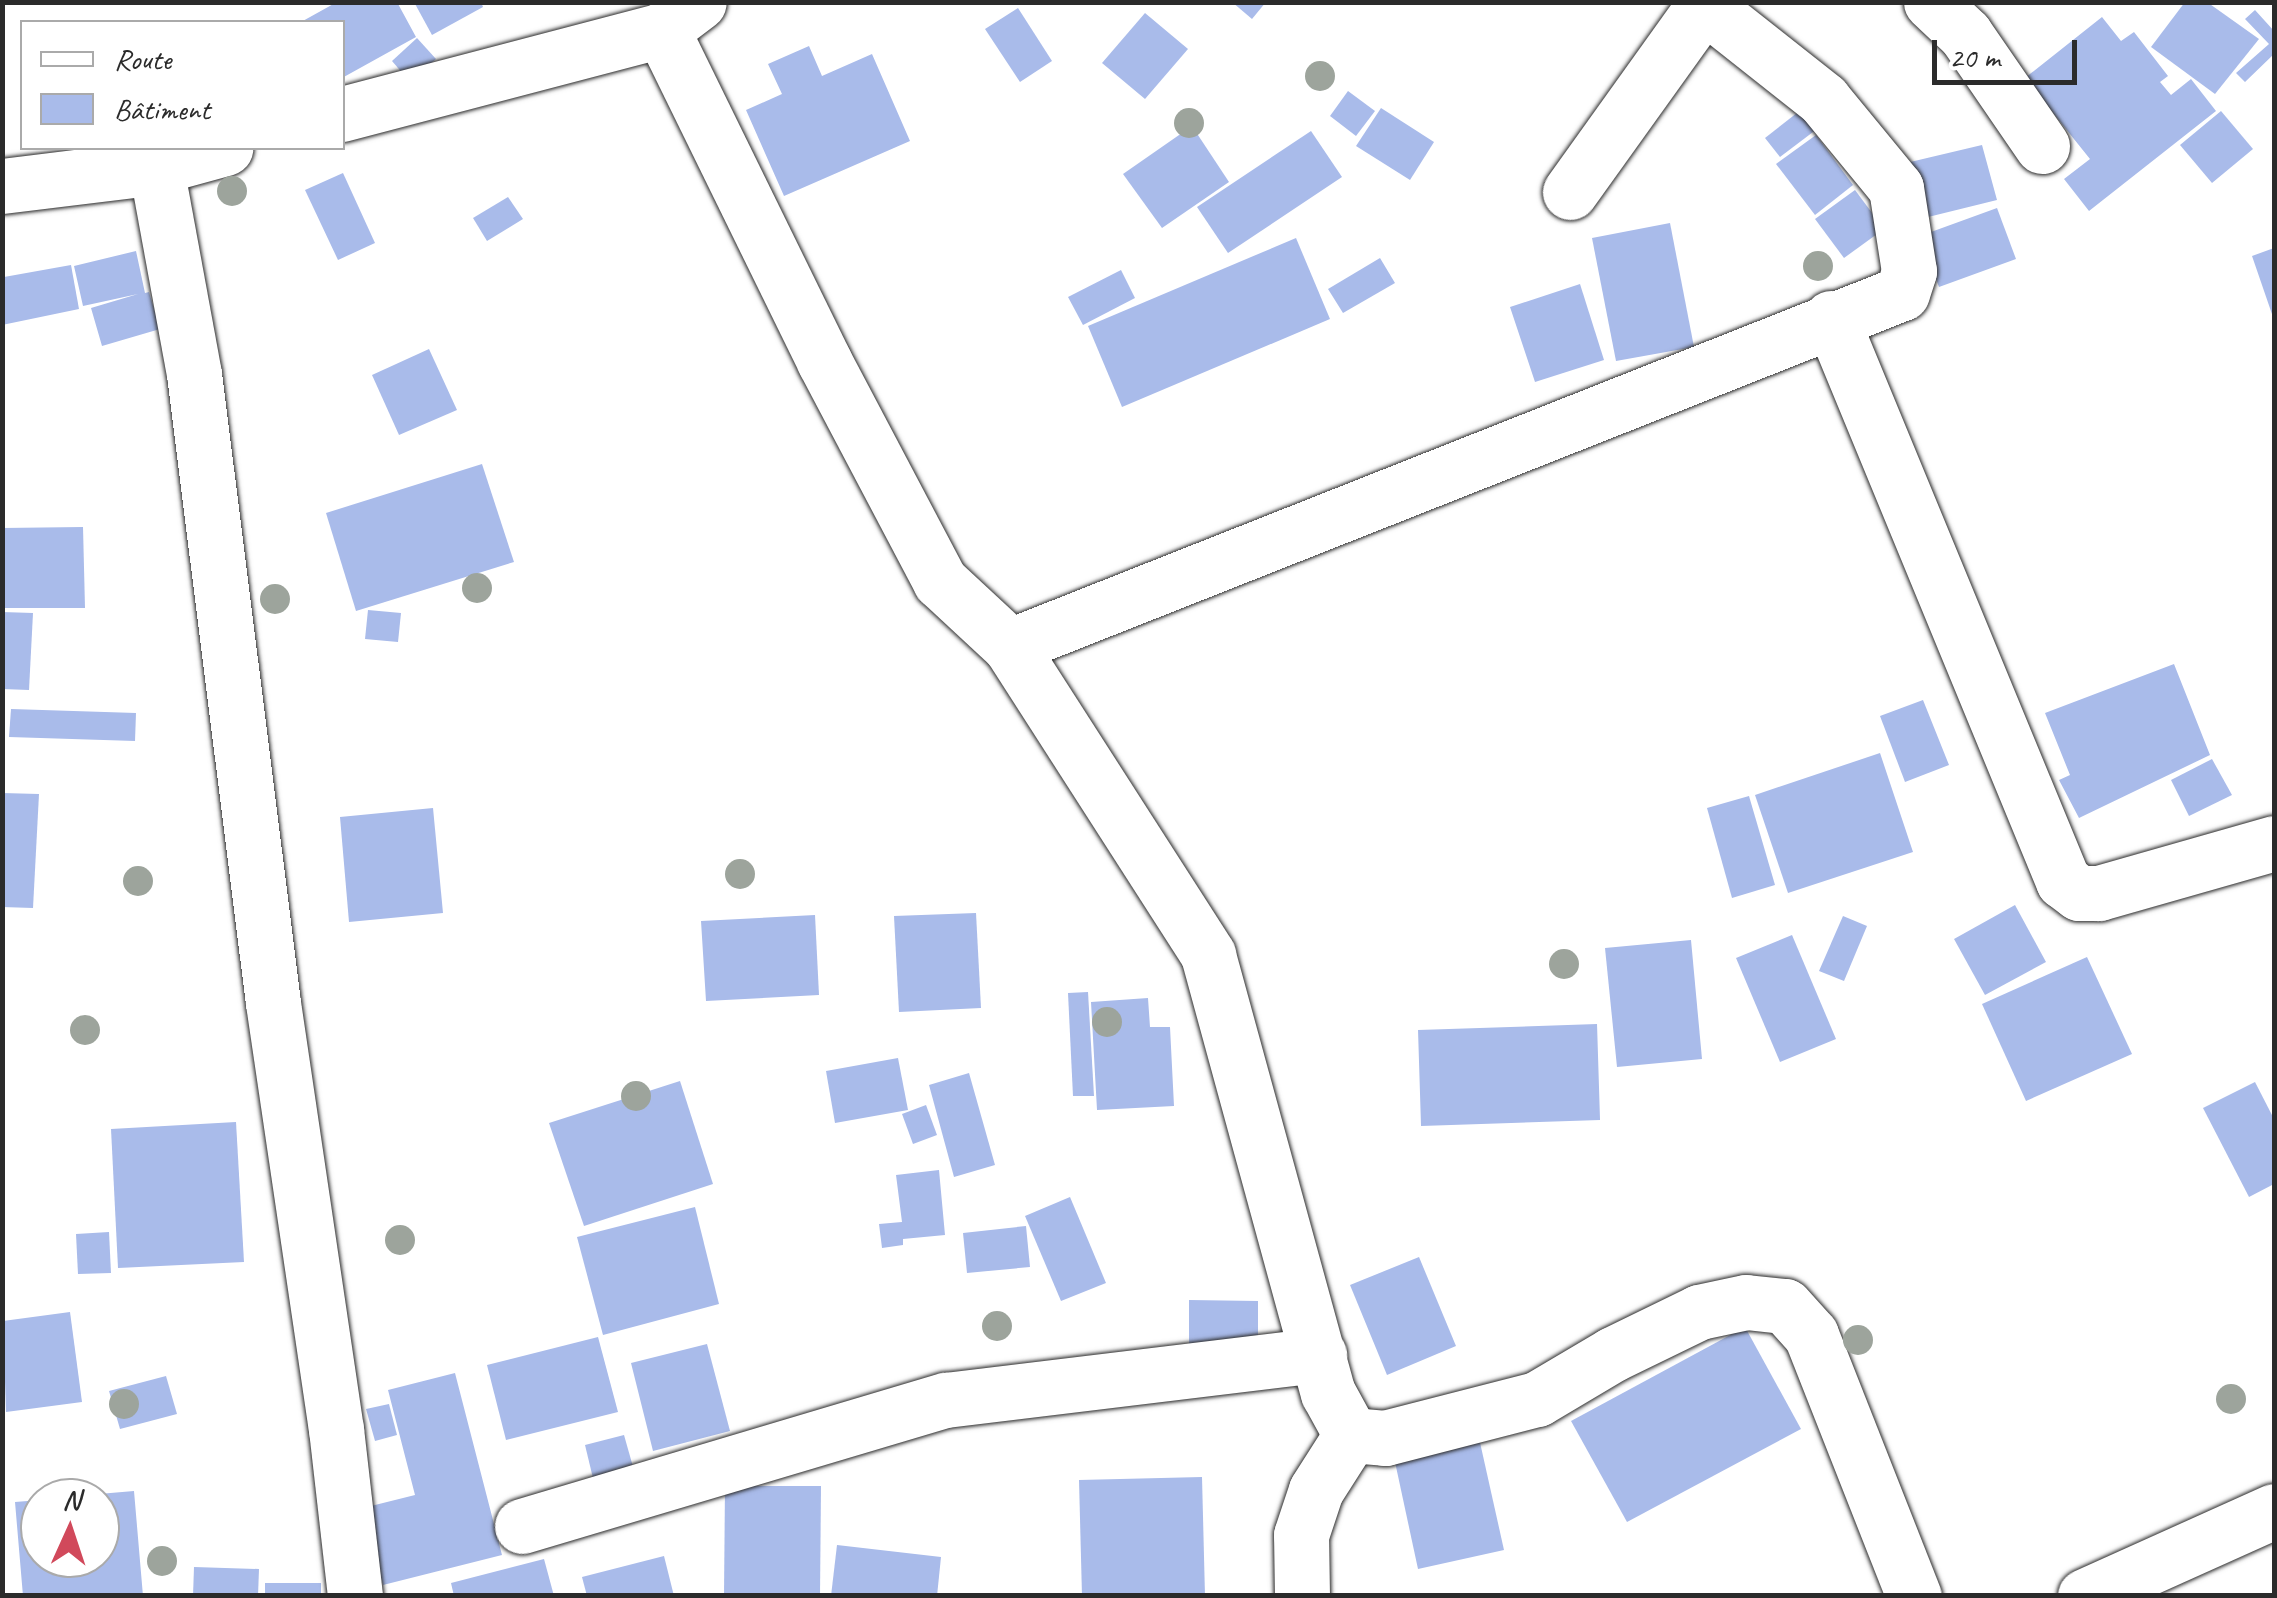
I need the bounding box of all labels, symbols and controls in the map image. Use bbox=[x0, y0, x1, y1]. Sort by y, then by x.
legend bbox=[20, 20, 345, 150]
scale bar bbox=[1937, 20, 2082, 82]
text: 20 m bbox=[1949, 38, 2000, 76]
text: Route bbox=[114, 40, 171, 78]
text: Bâtiment bbox=[114, 90, 210, 128]
north arrow bbox=[20, 1478, 120, 1578]
text: N bbox=[62, 1482, 81, 1517]

